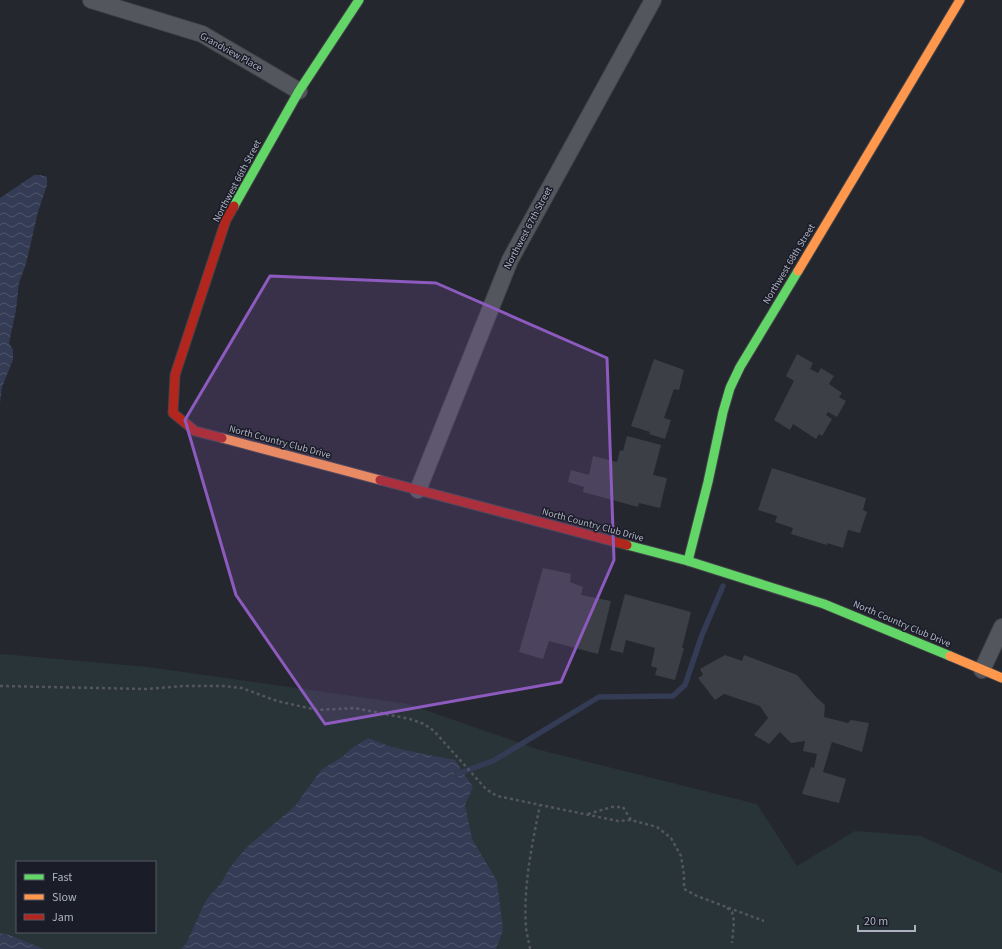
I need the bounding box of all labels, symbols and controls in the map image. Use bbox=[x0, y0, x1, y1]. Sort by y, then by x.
street label: Grandview Place bbox=[197, 29, 265, 75]
street label: Northwest 66th Street bbox=[209, 137, 265, 225]
street label: Northwest 67th Street bbox=[500, 184, 556, 272]
street label: Northwest 68th Street bbox=[759, 221, 819, 307]
street label: North Country Club Drive bbox=[228, 422, 333, 462]
street label: North Country Club Drive bbox=[541, 505, 646, 545]
street label: North Country Club Drive bbox=[851, 597, 953, 651]
legend bbox=[16, 861, 156, 933]
text: Fast bbox=[52, 869, 72, 886]
text: Slow bbox=[52, 889, 77, 906]
scale bar bbox=[858, 907, 915, 933]
text: Jam bbox=[52, 909, 74, 926]
text: 20 m bbox=[864, 913, 888, 930]

